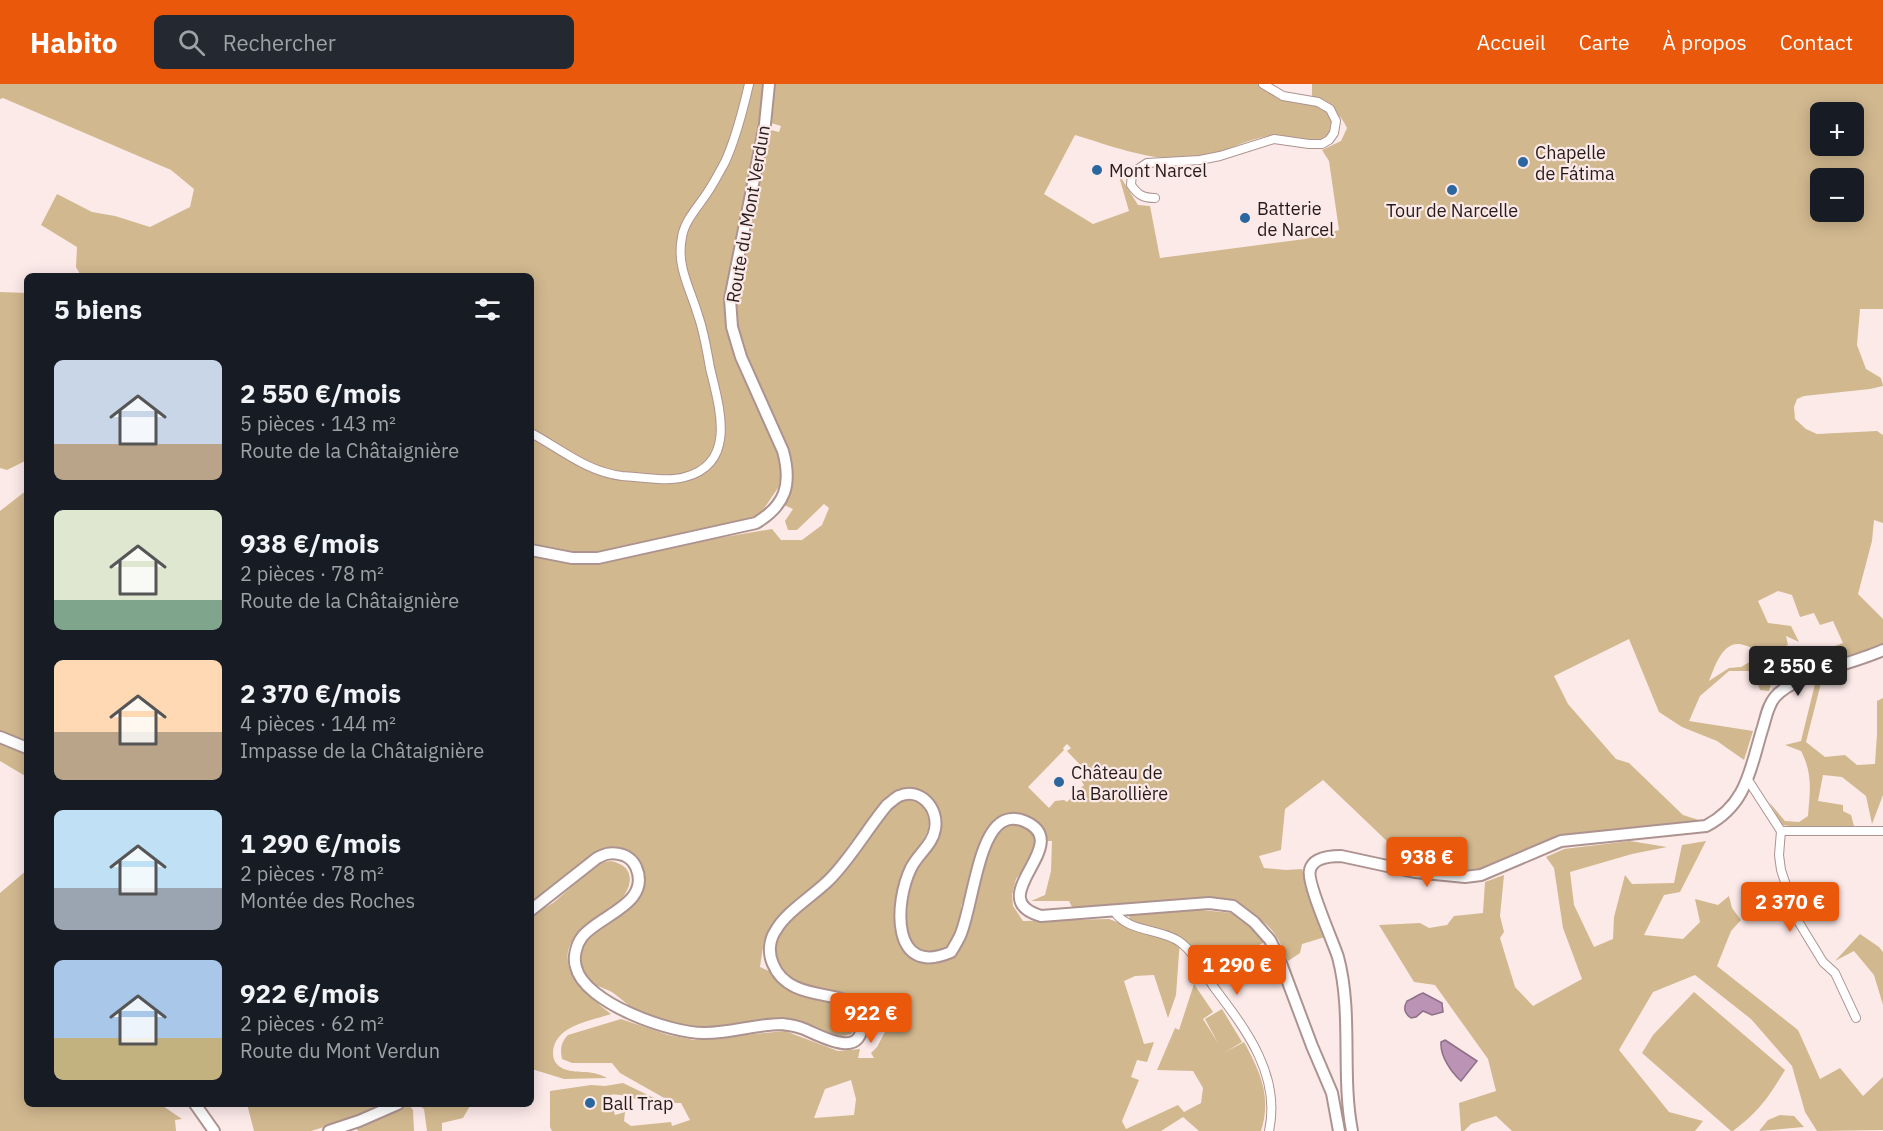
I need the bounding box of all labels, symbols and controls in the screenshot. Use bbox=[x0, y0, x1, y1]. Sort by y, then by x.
search box bbox=[154, 15, 574, 69]
text: Habito bbox=[30, 24, 118, 61]
icon: search bbox=[175, 26, 208, 59]
text: Rechercher bbox=[223, 28, 336, 57]
text: Accueil bbox=[1477, 28, 1546, 56]
text: Carte bbox=[1579, 28, 1630, 56]
text: À propos bbox=[1663, 28, 1747, 56]
text: Contact bbox=[1780, 28, 1853, 56]
map controls bbox=[1810, 102, 1864, 222]
button: + bbox=[1810, 102, 1864, 156]
street label: Route du Mont Verdun bbox=[721, 123, 775, 305]
place label: Chapelle de Fátima bbox=[1535, 141, 1615, 185]
marker: Chapelle de Fátima bbox=[1516, 155, 1530, 169]
place label: Mont Narcel bbox=[1109, 159, 1207, 182]
marker: Mont Narcel bbox=[1090, 163, 1104, 177]
button: − bbox=[1810, 168, 1864, 222]
marker: Tour de Narcelle bbox=[1445, 183, 1459, 197]
place label: Batterie de Narcel bbox=[1257, 197, 1334, 241]
place label: Tour de Narcelle bbox=[1386, 199, 1518, 222]
marker: Batterie de Narcel bbox=[1238, 211, 1252, 225]
text: 5 biens bbox=[54, 292, 142, 326]
icon: filters bbox=[471, 293, 504, 326]
text: 2 550 €/mois bbox=[240, 376, 401, 410]
icon: home bbox=[102, 384, 174, 456]
text: 5 pièces · 143 m² bbox=[240, 410, 396, 437]
text: Route de la Châtaignière bbox=[240, 437, 459, 464]
text: 938 €/mois bbox=[240, 526, 379, 560]
icon: home bbox=[102, 534, 174, 606]
text: 2 pièces · 78 m² bbox=[240, 560, 384, 587]
text: Route de la Châtaignière bbox=[240, 587, 459, 614]
pin: 2 550 € bbox=[1743, 646, 1853, 697]
text: 2 550 € bbox=[1763, 652, 1833, 679]
text: 2 370 €/mois bbox=[240, 676, 401, 710]
icon: home bbox=[102, 684, 174, 756]
text: 4 pièces · 144 m² bbox=[240, 710, 396, 737]
text: Impasse de la Châtaignière bbox=[240, 737, 484, 764]
place label: Château de la Barollière bbox=[1071, 761, 1168, 805]
marker: Château de la Barollière bbox=[1052, 775, 1066, 789]
text: 1 290 €/mois bbox=[240, 826, 401, 860]
icon: home bbox=[102, 834, 174, 906]
pin: 938 € bbox=[1385, 837, 1469, 888]
text: 938 € bbox=[1400, 843, 1454, 870]
text: 2 pièces · 78 m² bbox=[240, 860, 384, 887]
pin: 2 370 € bbox=[1735, 882, 1845, 933]
text: Montée des Roches bbox=[240, 887, 415, 914]
text: 2 370 € bbox=[1755, 888, 1825, 915]
pin: 1 290 € bbox=[1182, 945, 1292, 996]
text: 1 290 € bbox=[1202, 951, 1272, 978]
text: 922 €/mois bbox=[240, 976, 379, 1010]
icon: home bbox=[102, 984, 174, 1056]
pin: 922 € bbox=[829, 993, 913, 1044]
text: 922 € bbox=[844, 999, 898, 1026]
text: 2 pièces · 62 m² bbox=[240, 1010, 384, 1037]
text: Route du Mont Verdun bbox=[240, 1037, 440, 1064]
place label: Ball Trap bbox=[602, 1092, 673, 1115]
marker: Ball Trap bbox=[583, 1096, 597, 1110]

